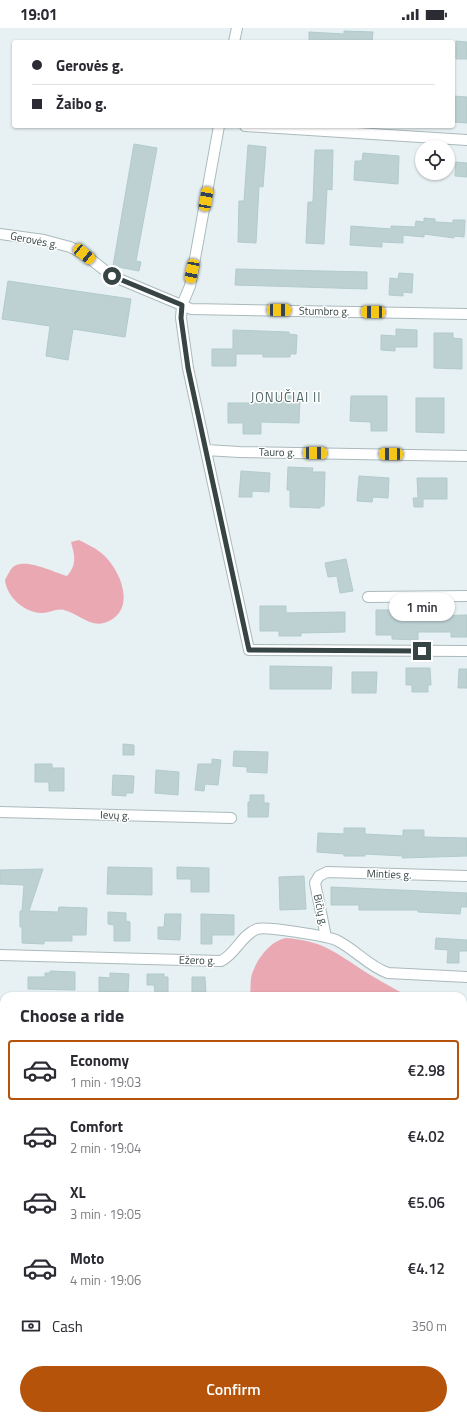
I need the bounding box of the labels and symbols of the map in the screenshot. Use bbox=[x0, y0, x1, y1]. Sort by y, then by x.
car bbox=[198, 186, 214, 212]
street label: Gerovės g. bbox=[9, 228, 59, 252]
car bbox=[71, 242, 97, 266]
car bbox=[184, 258, 200, 284]
route start bbox=[103, 267, 121, 285]
street label: Stumbro g. bbox=[299, 303, 349, 319]
car bbox=[267, 304, 291, 316]
car bbox=[361, 306, 385, 318]
district label: JONUČIAI II bbox=[251, 387, 321, 407]
street label: Tauro g. bbox=[259, 444, 295, 460]
car bbox=[303, 447, 327, 459]
car bbox=[379, 448, 403, 460]
callout: 1 min bbox=[389, 593, 455, 621]
route end bbox=[413, 642, 431, 660]
street label: Ievų g. bbox=[100, 806, 130, 824]
street label: Minties g. bbox=[366, 865, 412, 883]
street label: Bičių g. bbox=[310, 892, 332, 928]
street label: Ežero g. bbox=[179, 952, 215, 968]

